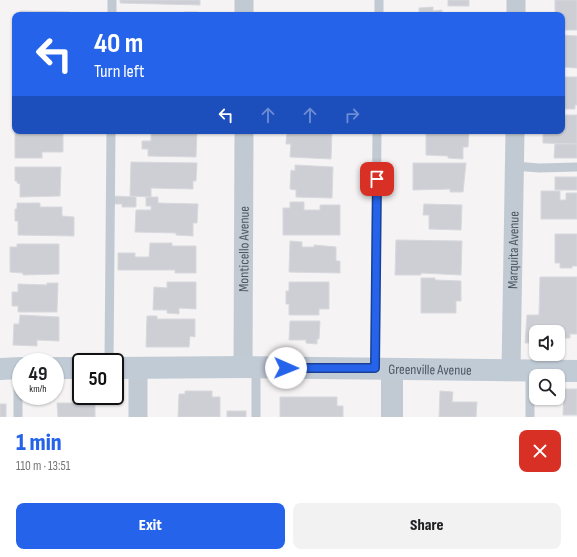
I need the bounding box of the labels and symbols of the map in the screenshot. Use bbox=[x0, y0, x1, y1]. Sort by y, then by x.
pin bbox=[360, 162, 394, 196]
street label: Monticello Avenue bbox=[235, 206, 253, 292]
street label: Marquita Avenue bbox=[504, 211, 523, 289]
position arrow bbox=[265, 347, 307, 389]
speed limit sign: 50 bbox=[72, 353, 124, 405]
street label: Greenville Avenue bbox=[388, 361, 472, 379]

